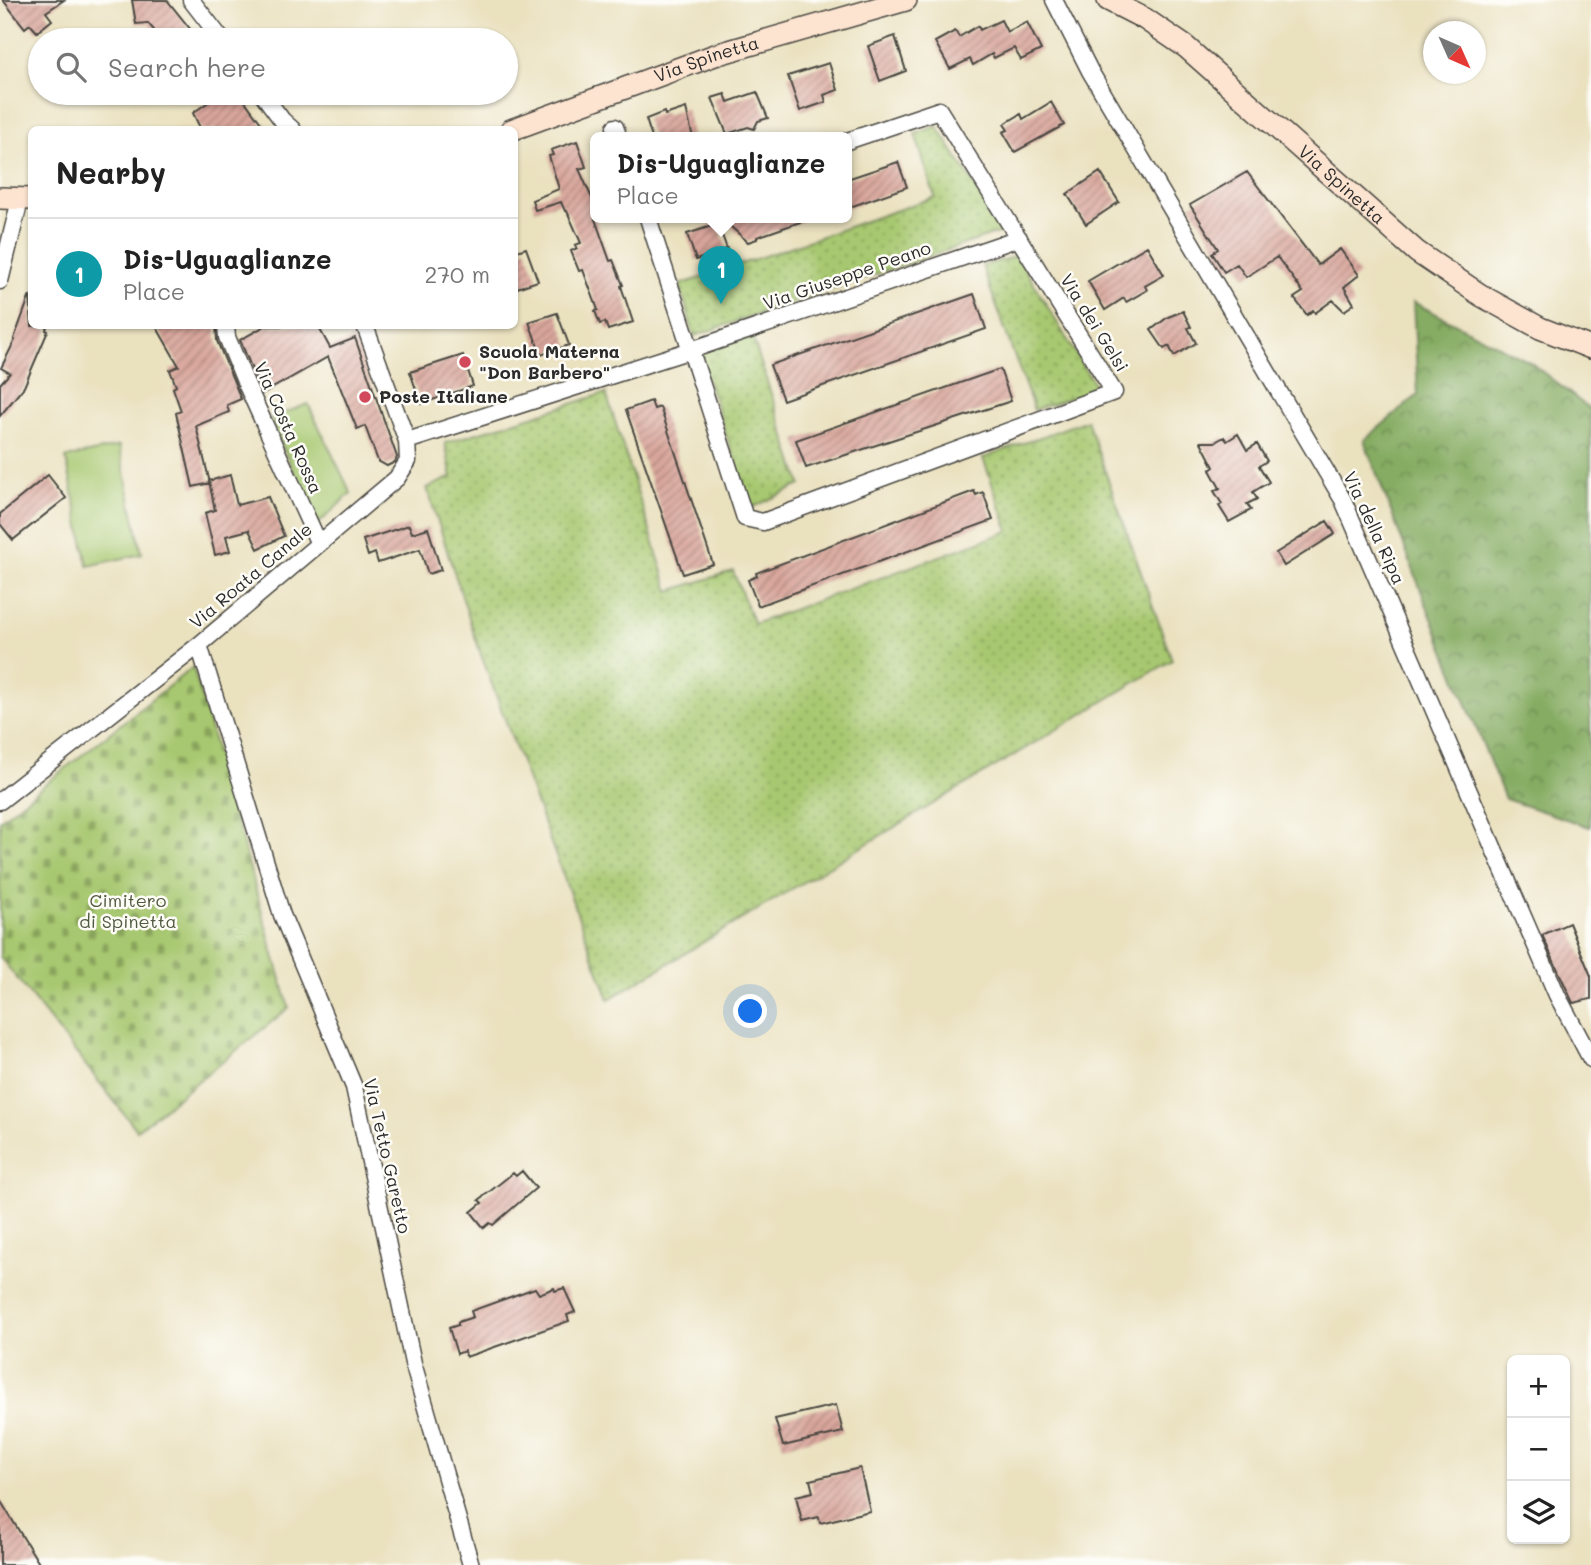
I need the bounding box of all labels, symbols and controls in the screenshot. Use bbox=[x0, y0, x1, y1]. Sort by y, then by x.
north arrow bbox=[1423, 21, 1486, 84]
search box bbox=[28, 28, 518, 105]
street label: Via Spinetta bbox=[651, 30, 761, 87]
icon: search bbox=[52, 48, 90, 86]
text: Search here bbox=[108, 50, 266, 84]
popup bbox=[590, 132, 852, 223]
street label: Via Spinetta bbox=[1293, 139, 1391, 229]
text: Dis-Uguaglianze bbox=[617, 146, 825, 180]
text: Nearby bbox=[56, 152, 166, 192]
text: Place bbox=[617, 180, 679, 210]
street label: Via Giuseppe Peano bbox=[760, 235, 934, 315]
text: Dis-Uguaglianze bbox=[123, 242, 332, 276]
pin: 1 bbox=[698, 246, 744, 304]
text: 1 bbox=[74, 259, 84, 289]
text: 270 m bbox=[425, 259, 490, 289]
street label: Via dei Gelsi bbox=[1055, 269, 1134, 376]
text: Place bbox=[123, 276, 185, 306]
place label: Scuola Materna "Don Barbero" bbox=[479, 339, 620, 384]
marker: Scuola Materna "Don Barbero" bbox=[457, 354, 473, 370]
street label: Via Costa Rossa bbox=[249, 358, 329, 497]
place label: Poste Italiane bbox=[379, 384, 508, 408]
marker: Poste Italiane bbox=[357, 389, 373, 405]
street label: Via della Ripa bbox=[1338, 467, 1412, 588]
street label: Via Roata Canale bbox=[184, 517, 317, 634]
park label: Cimitero di Spinetta bbox=[79, 888, 177, 933]
your location bbox=[733, 994, 767, 1028]
street label: Via Tetto Garetto bbox=[358, 1076, 418, 1236]
map controls bbox=[1507, 1355, 1570, 1544]
button: + bbox=[1507, 1355, 1570, 1418]
button: − bbox=[1507, 1418, 1570, 1481]
button: layers bbox=[1507, 1481, 1570, 1544]

